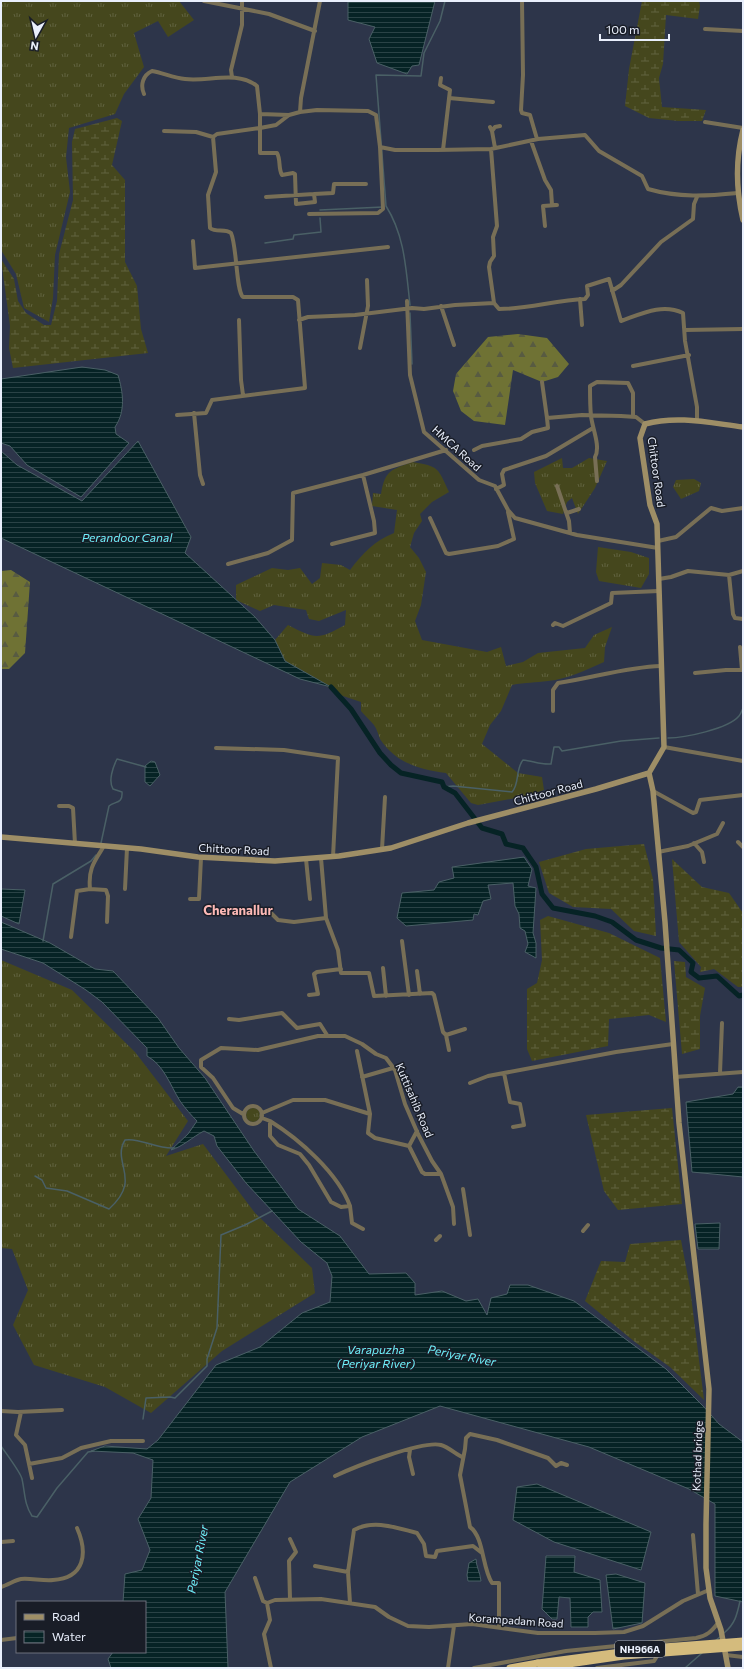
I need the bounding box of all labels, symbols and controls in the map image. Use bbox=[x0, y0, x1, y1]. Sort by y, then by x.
north arrow bbox=[16, 16, 56, 56]
scale bar bbox=[600, 16, 669, 42]
text: 100 m bbox=[606, 22, 640, 36]
text: N bbox=[30, 39, 40, 53]
street label: HMCA Road bbox=[430, 423, 484, 473]
street label: Chittoor Road bbox=[646, 436, 668, 508]
water label: Perandoor Canal bbox=[82, 530, 173, 544]
street label: Chittoor Road bbox=[512, 777, 584, 807]
street label: Chittoor Road bbox=[198, 841, 270, 857]
district label: Cheranallur bbox=[203, 902, 273, 918]
street label: Kuttisahib Road bbox=[394, 1061, 436, 1139]
water label: Varapuzha (Periyar River) bbox=[337, 1342, 416, 1370]
water label: Periyar River bbox=[427, 1342, 499, 1369]
street label: Kothad bridge bbox=[689, 1420, 705, 1491]
water label: Periyar River bbox=[184, 1522, 211, 1594]
legend bbox=[16, 1601, 146, 1653]
text: Road bbox=[52, 1609, 80, 1623]
street label: Korampadam Road bbox=[468, 1610, 564, 1630]
text: Water bbox=[52, 1629, 86, 1643]
road number: NH966A bbox=[615, 1641, 665, 1657]

